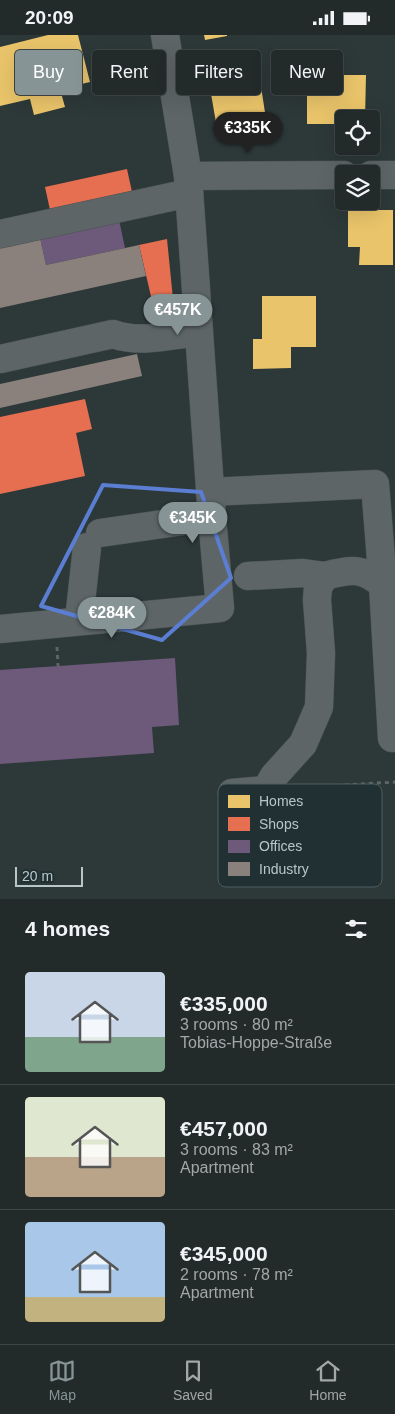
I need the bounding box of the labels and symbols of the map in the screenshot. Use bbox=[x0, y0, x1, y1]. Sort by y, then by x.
pin: €335K bbox=[213, 111, 283, 154]
pin: €457K bbox=[143, 293, 213, 336]
pin: €345K bbox=[158, 501, 228, 544]
pin: €284K bbox=[77, 597, 147, 639]
legend bbox=[218, 784, 382, 887]
text: Homes bbox=[259, 793, 303, 809]
text: Shops bbox=[259, 816, 299, 832]
text: Offices bbox=[259, 838, 302, 854]
text: Industry bbox=[259, 861, 309, 877]
scale bar bbox=[15, 864, 82, 887]

